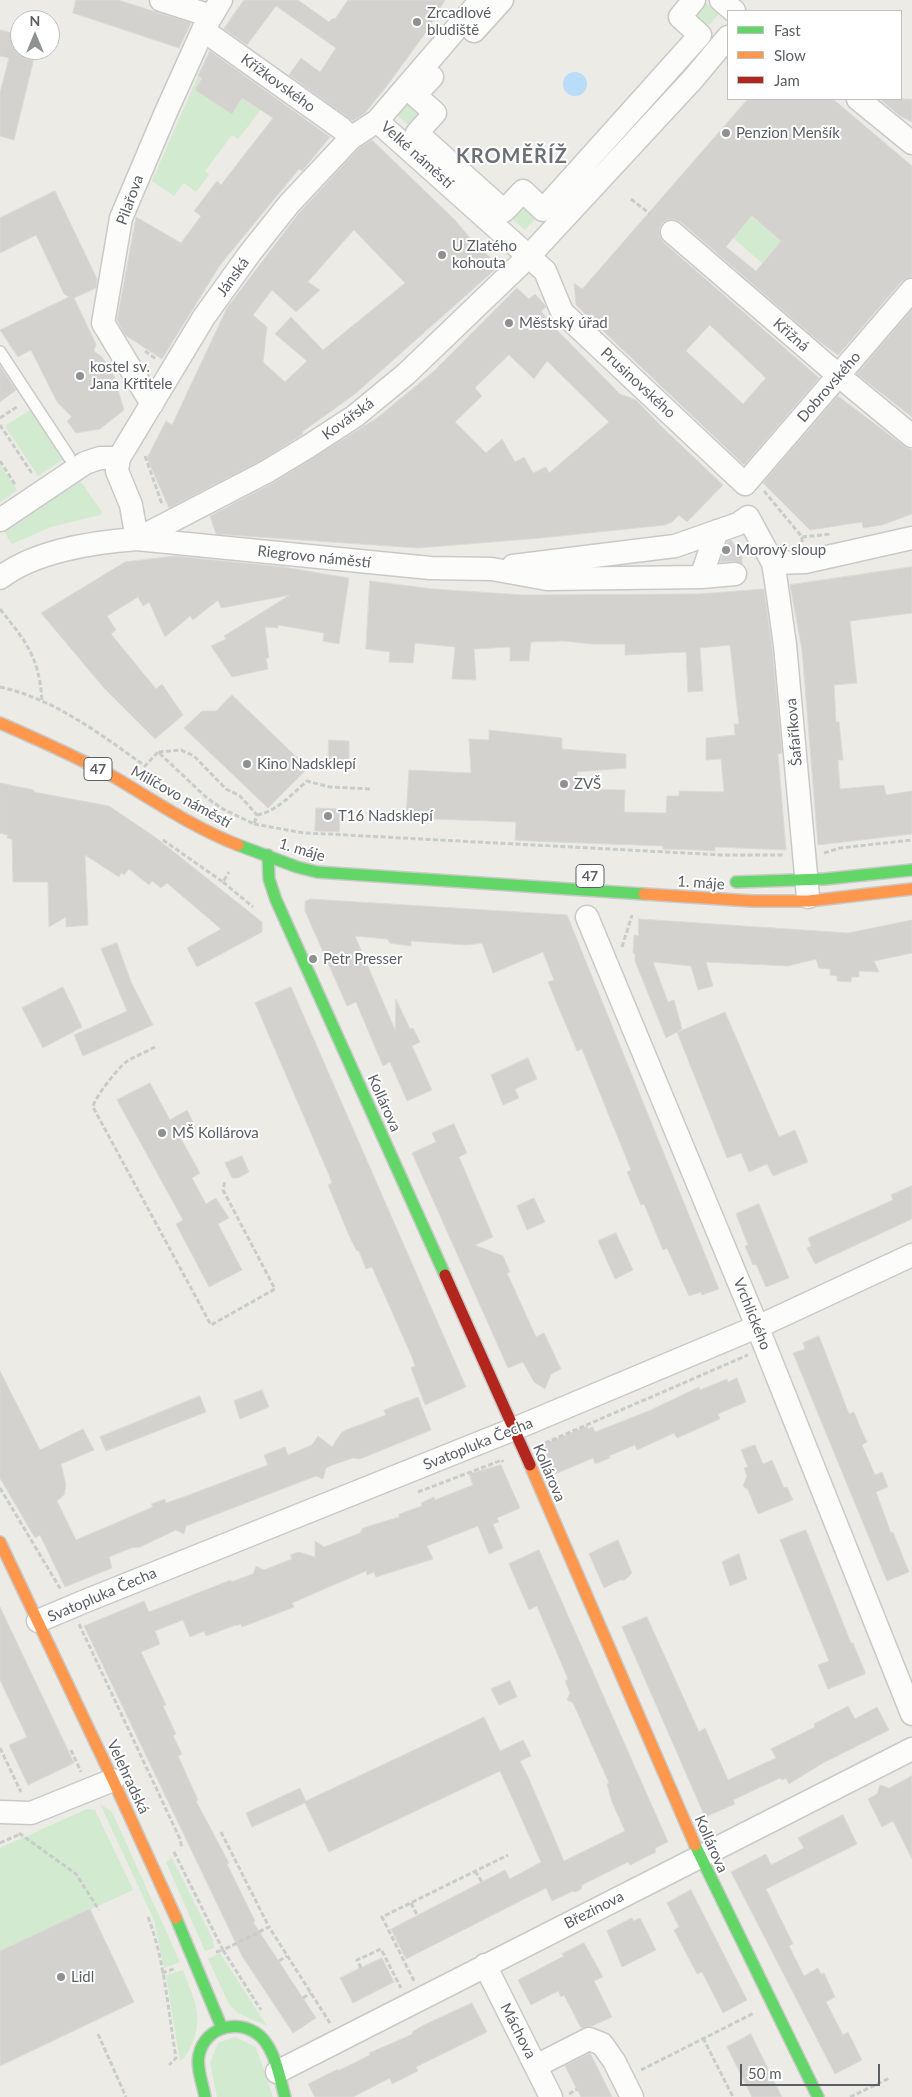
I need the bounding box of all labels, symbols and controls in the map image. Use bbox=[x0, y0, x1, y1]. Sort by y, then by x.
place label: Zrcadlové bludiště bbox=[427, 4, 491, 39]
north arrow bbox=[10, 10, 60, 60]
legend bbox=[727, 10, 902, 100]
text: N bbox=[30, 12, 40, 29]
marker: Zrcadlové bludiště bbox=[411, 16, 423, 28]
text: Fast bbox=[774, 21, 801, 39]
text: Slow bbox=[774, 46, 806, 64]
street label: Křížkovského bbox=[237, 50, 319, 116]
text: Jam bbox=[774, 71, 800, 89]
street label: Velké náměstí bbox=[377, 118, 457, 192]
place label: Penzion Menšík bbox=[736, 124, 840, 142]
marker: Penzion Menšík bbox=[720, 127, 732, 139]
district label: KROMĚŘÍŽ bbox=[455, 145, 569, 169]
street label: Pilařova bbox=[113, 172, 147, 228]
place label: U Zlatého kohouta bbox=[452, 237, 517, 272]
marker: U Zlatého kohouta bbox=[436, 249, 448, 261]
street label: Jánská bbox=[213, 254, 253, 300]
place label: Městský úřad bbox=[519, 314, 608, 332]
street label: Křižná bbox=[769, 315, 813, 355]
marker: Městský úřad bbox=[503, 317, 515, 329]
street label: Prusinovského bbox=[597, 344, 679, 422]
street label: Dobrovského bbox=[793, 348, 865, 426]
place label: kostel sv. Jana Křtitele bbox=[90, 358, 173, 393]
marker: kostel sv. Jana Křtitele bbox=[74, 370, 86, 382]
street label: Kovářská bbox=[319, 394, 377, 444]
place label: Morový sloup bbox=[736, 541, 826, 559]
street label: Riegrovo náměstí bbox=[257, 542, 371, 572]
marker: Morový sloup bbox=[720, 544, 732, 556]
street label: Šafaříkova bbox=[782, 697, 806, 767]
place label: Kino Nadsklepí bbox=[257, 755, 356, 773]
road number: 47 bbox=[84, 758, 112, 781]
marker: Kino Nadsklepí bbox=[241, 758, 253, 770]
street label: Milíčovo náměstí bbox=[128, 762, 234, 832]
place label: ZVŠ bbox=[574, 775, 601, 793]
marker: ZVŠ bbox=[558, 778, 570, 790]
place label: T16 Nadsklepí bbox=[338, 807, 433, 825]
marker: T16 Nadsklepí bbox=[322, 810, 334, 822]
street label: 1. máje bbox=[277, 834, 327, 866]
road number: 47 bbox=[576, 864, 604, 888]
street label: 1. máje bbox=[677, 872, 725, 894]
place label: Petr Presser bbox=[323, 950, 402, 968]
marker: Petr Presser bbox=[307, 953, 319, 965]
street label: Kollárova bbox=[363, 1072, 405, 1134]
place label: MŠ Kollárova bbox=[172, 1124, 259, 1142]
marker: MŠ Kollárova bbox=[156, 1127, 168, 1139]
street label: Vrchlického bbox=[729, 1275, 775, 1353]
street label: Svatopluka Čecha bbox=[421, 1414, 535, 1474]
street label: Kollárova bbox=[529, 1441, 569, 1505]
street label: Svatopluka Čecha bbox=[45, 1564, 159, 1626]
street label: Velehradská bbox=[103, 1737, 153, 1817]
street label: Kollárova bbox=[690, 1813, 732, 1875]
street label: Březinova bbox=[561, 1887, 627, 1933]
place label: Lidl bbox=[71, 1968, 94, 1986]
marker: Lidl bbox=[55, 1971, 67, 1983]
street label: Máchova bbox=[496, 2000, 540, 2062]
scale bar bbox=[742, 2054, 882, 2086]
text: 50 m bbox=[748, 2064, 782, 2082]

